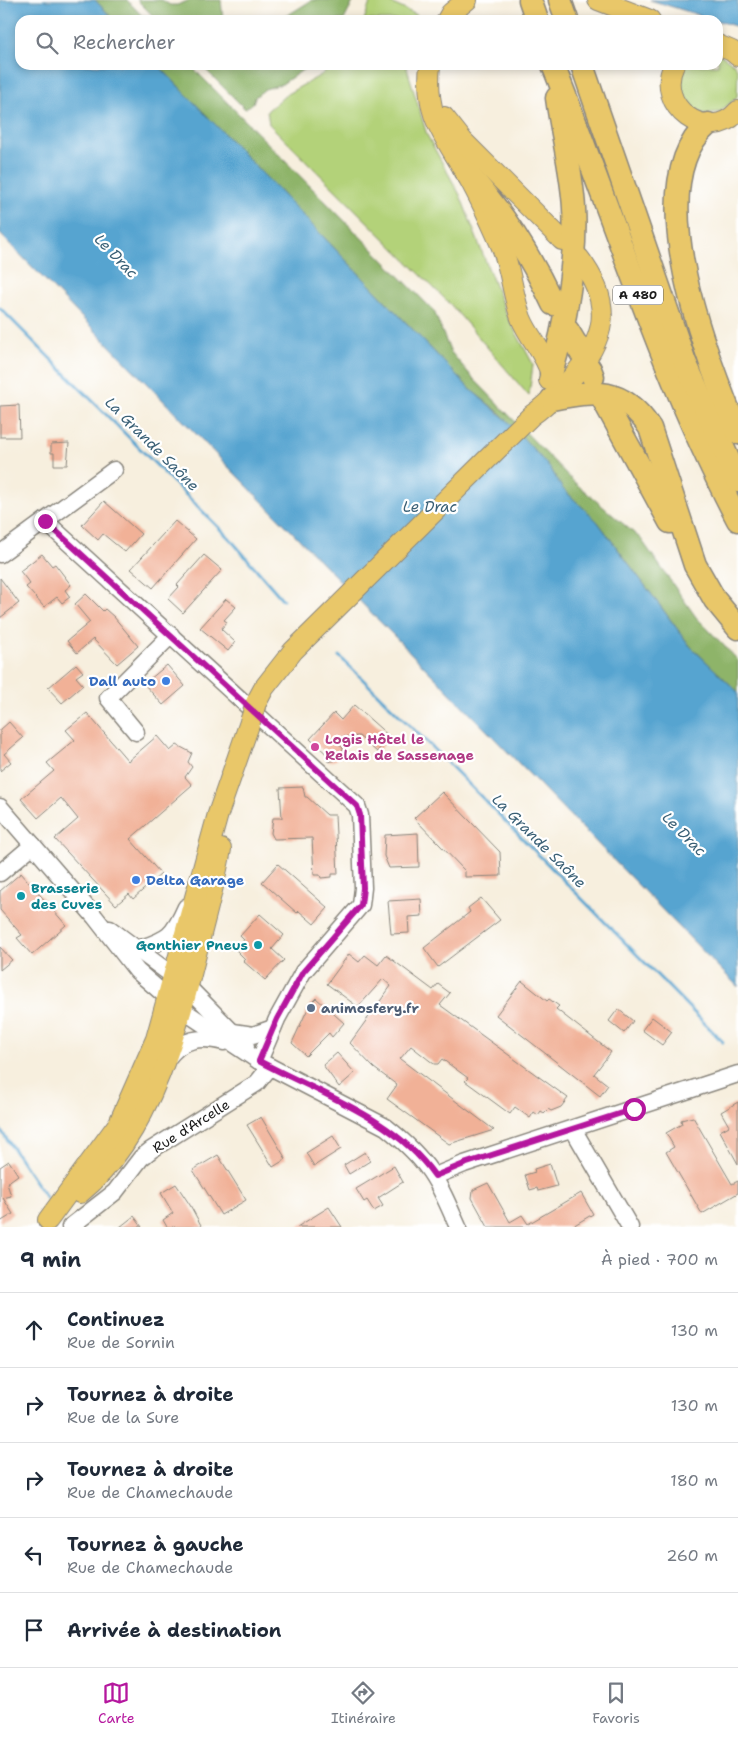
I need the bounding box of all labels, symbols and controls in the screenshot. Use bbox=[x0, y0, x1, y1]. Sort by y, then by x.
search box bbox=[15, 15, 723, 70]
icon: search bbox=[33, 29, 61, 57]
text: Rechercher bbox=[73, 30, 176, 55]
water label: Le Drac bbox=[90, 229, 142, 283]
road number: A 480 bbox=[613, 286, 663, 304]
water label: La Grande Saône bbox=[101, 393, 203, 495]
water label: Le Drac bbox=[403, 497, 458, 517]
route end bbox=[34, 510, 57, 533]
place label: Dall auto bbox=[89, 672, 156, 690]
marker: Dall auto bbox=[160, 675, 172, 687]
place label: Logis Hôtel le Relais de Sassenage bbox=[325, 730, 474, 764]
marker: Logis Hôtel le Relais de Sassenage bbox=[309, 741, 321, 753]
water label: La Grande Saône bbox=[488, 790, 590, 892]
water label: Le Drac bbox=[658, 808, 711, 861]
place label: Delta Garage bbox=[146, 871, 244, 889]
marker: Delta Garage bbox=[130, 874, 142, 886]
place label: Brasserie des Cuves bbox=[31, 879, 102, 913]
marker: Brasserie des Cuves bbox=[15, 890, 27, 902]
place label: Gonthier Pneus bbox=[136, 936, 248, 954]
marker: Gonthier Pneus bbox=[252, 939, 264, 951]
place label: animosfery.fr bbox=[321, 999, 420, 1017]
marker: animosfery.fr bbox=[305, 1002, 317, 1014]
street label: Rue d'Arcelle bbox=[149, 1095, 233, 1157]
route start bbox=[623, 1098, 646, 1121]
text: 9 min bbox=[20, 1246, 81, 1274]
text: À pied · 700 m bbox=[601, 1249, 718, 1270]
text: Continuez bbox=[67, 1307, 165, 1332]
icon: ahead bbox=[20, 1316, 48, 1344]
text: 130 m bbox=[671, 1320, 718, 1341]
text: Rue de Sornin bbox=[67, 1332, 175, 1353]
text: Tournez à droite bbox=[67, 1382, 234, 1407]
icon: right bbox=[20, 1391, 48, 1419]
text: 130 m bbox=[671, 1395, 718, 1416]
text: Rue de la Sure bbox=[67, 1407, 179, 1428]
text: Tournez à droite bbox=[67, 1457, 234, 1482]
icon: right bbox=[20, 1466, 48, 1494]
text: 180 m bbox=[670, 1470, 718, 1491]
text: Rue de Chamechaude bbox=[67, 1482, 233, 1503]
text: Tournez à gauche bbox=[67, 1532, 244, 1557]
icon: left bbox=[20, 1541, 48, 1569]
text: 260 m bbox=[666, 1545, 718, 1566]
text: Rue de Chamechaude bbox=[67, 1557, 233, 1578]
icon: arrive bbox=[20, 1616, 48, 1644]
text: Arrivée à destination bbox=[67, 1618, 281, 1643]
tab: Carte bbox=[98, 1679, 135, 1727]
tab: Itinéraire bbox=[331, 1679, 396, 1727]
tab: Favoris bbox=[592, 1679, 640, 1727]

